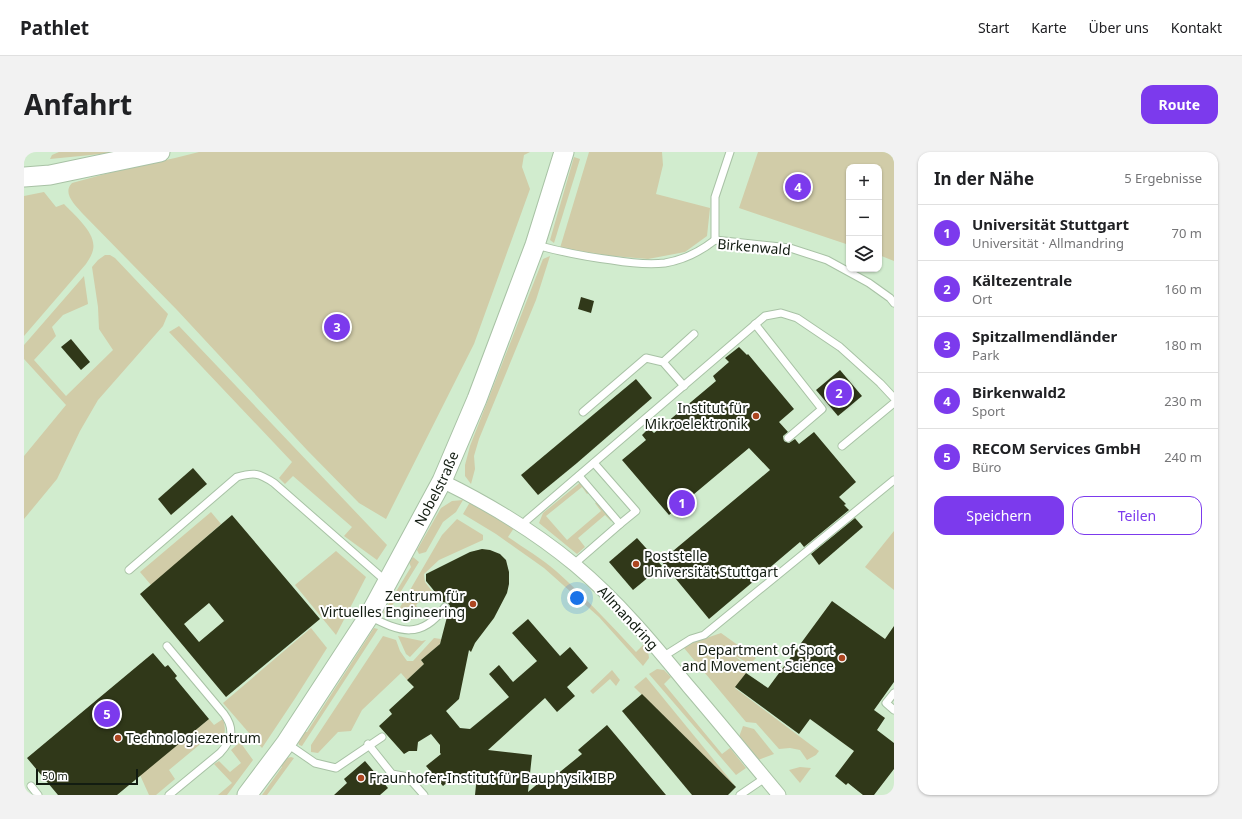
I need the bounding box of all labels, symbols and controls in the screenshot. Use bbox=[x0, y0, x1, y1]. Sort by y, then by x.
text: Pathlet bbox=[20, 15, 89, 41]
text: Start bbox=[978, 18, 1009, 37]
text: Karte bbox=[1031, 18, 1067, 37]
text: Über uns bbox=[1089, 18, 1149, 37]
text: Kontakt bbox=[1171, 18, 1222, 37]
text: Anfahrt bbox=[24, 85, 132, 123]
button: Route bbox=[1141, 85, 1218, 124]
map controls bbox=[846, 164, 882, 272]
button: + bbox=[846, 164, 882, 200]
text: In der Nähe bbox=[934, 167, 1034, 190]
text: 5 Ergebnisse bbox=[1124, 169, 1202, 187]
pin: 4 bbox=[785, 172, 811, 202]
button: − bbox=[846, 200, 882, 236]
text: Universität Stuttgart bbox=[972, 214, 1129, 234]
text: 1 bbox=[943, 224, 951, 242]
text: 70 m bbox=[1172, 224, 1202, 242]
street label: Birkenwald bbox=[717, 234, 792, 259]
text: Universität · Allmandring bbox=[972, 234, 1124, 252]
button: layers bbox=[846, 236, 882, 272]
text: Kältezentrale bbox=[972, 270, 1072, 290]
text: 2 bbox=[943, 280, 951, 298]
text: 160 m bbox=[1164, 280, 1202, 298]
text: Ort bbox=[972, 290, 992, 308]
pin: 3 bbox=[324, 312, 350, 342]
text: Spitzallmendländer bbox=[972, 326, 1117, 346]
text: 3 bbox=[943, 336, 951, 354]
text: 180 m bbox=[1164, 336, 1202, 354]
text: Park bbox=[972, 346, 999, 364]
pin: 2 bbox=[826, 378, 852, 408]
text: Birkenwald2 bbox=[972, 382, 1066, 402]
text: 4 bbox=[943, 392, 951, 410]
text: 230 m bbox=[1164, 392, 1202, 410]
place label: Institut für Mikroelektronik bbox=[645, 398, 749, 433]
text: Sport bbox=[972, 402, 1005, 420]
marker: Institut für Mikroelektronik bbox=[751, 411, 761, 421]
text: RECOM Services GmbH bbox=[972, 438, 1141, 458]
street label: Nobelstraße bbox=[410, 448, 463, 529]
text: 5 bbox=[943, 448, 951, 466]
text: 240 m bbox=[1164, 448, 1202, 466]
text: Büro bbox=[972, 458, 1001, 476]
pin: 1 bbox=[669, 488, 695, 518]
button: Speichern bbox=[934, 496, 1064, 535]
button: Teilen bbox=[1072, 496, 1202, 535]
place label: Poststelle Universität Stuttgart bbox=[644, 546, 778, 581]
marker: Poststelle Universität Stuttgart bbox=[631, 559, 641, 569]
street label: Allmandring bbox=[594, 582, 663, 654]
place label: Zentrum für Virtuelles Engineering bbox=[320, 586, 465, 621]
your location bbox=[567, 588, 587, 608]
marker: Zentrum für Virtuelles Engineering bbox=[468, 599, 478, 609]
place label: Department of Sport and Movement Science bbox=[682, 640, 834, 675]
marker: Department of Sport and Movement Science bbox=[837, 653, 847, 663]
pin: 5 bbox=[94, 699, 120, 729]
place label: Technologiezentrum bbox=[126, 728, 261, 747]
marker: Technologiezentrum bbox=[113, 733, 123, 743]
scale bar bbox=[36, 767, 138, 786]
text: 50 m bbox=[42, 768, 68, 783]
place label: Fraunhofer-Institut für Bauphysik IBP bbox=[369, 768, 615, 787]
marker: Fraunhofer-Institut für Bauphysik IBP bbox=[356, 773, 366, 783]

